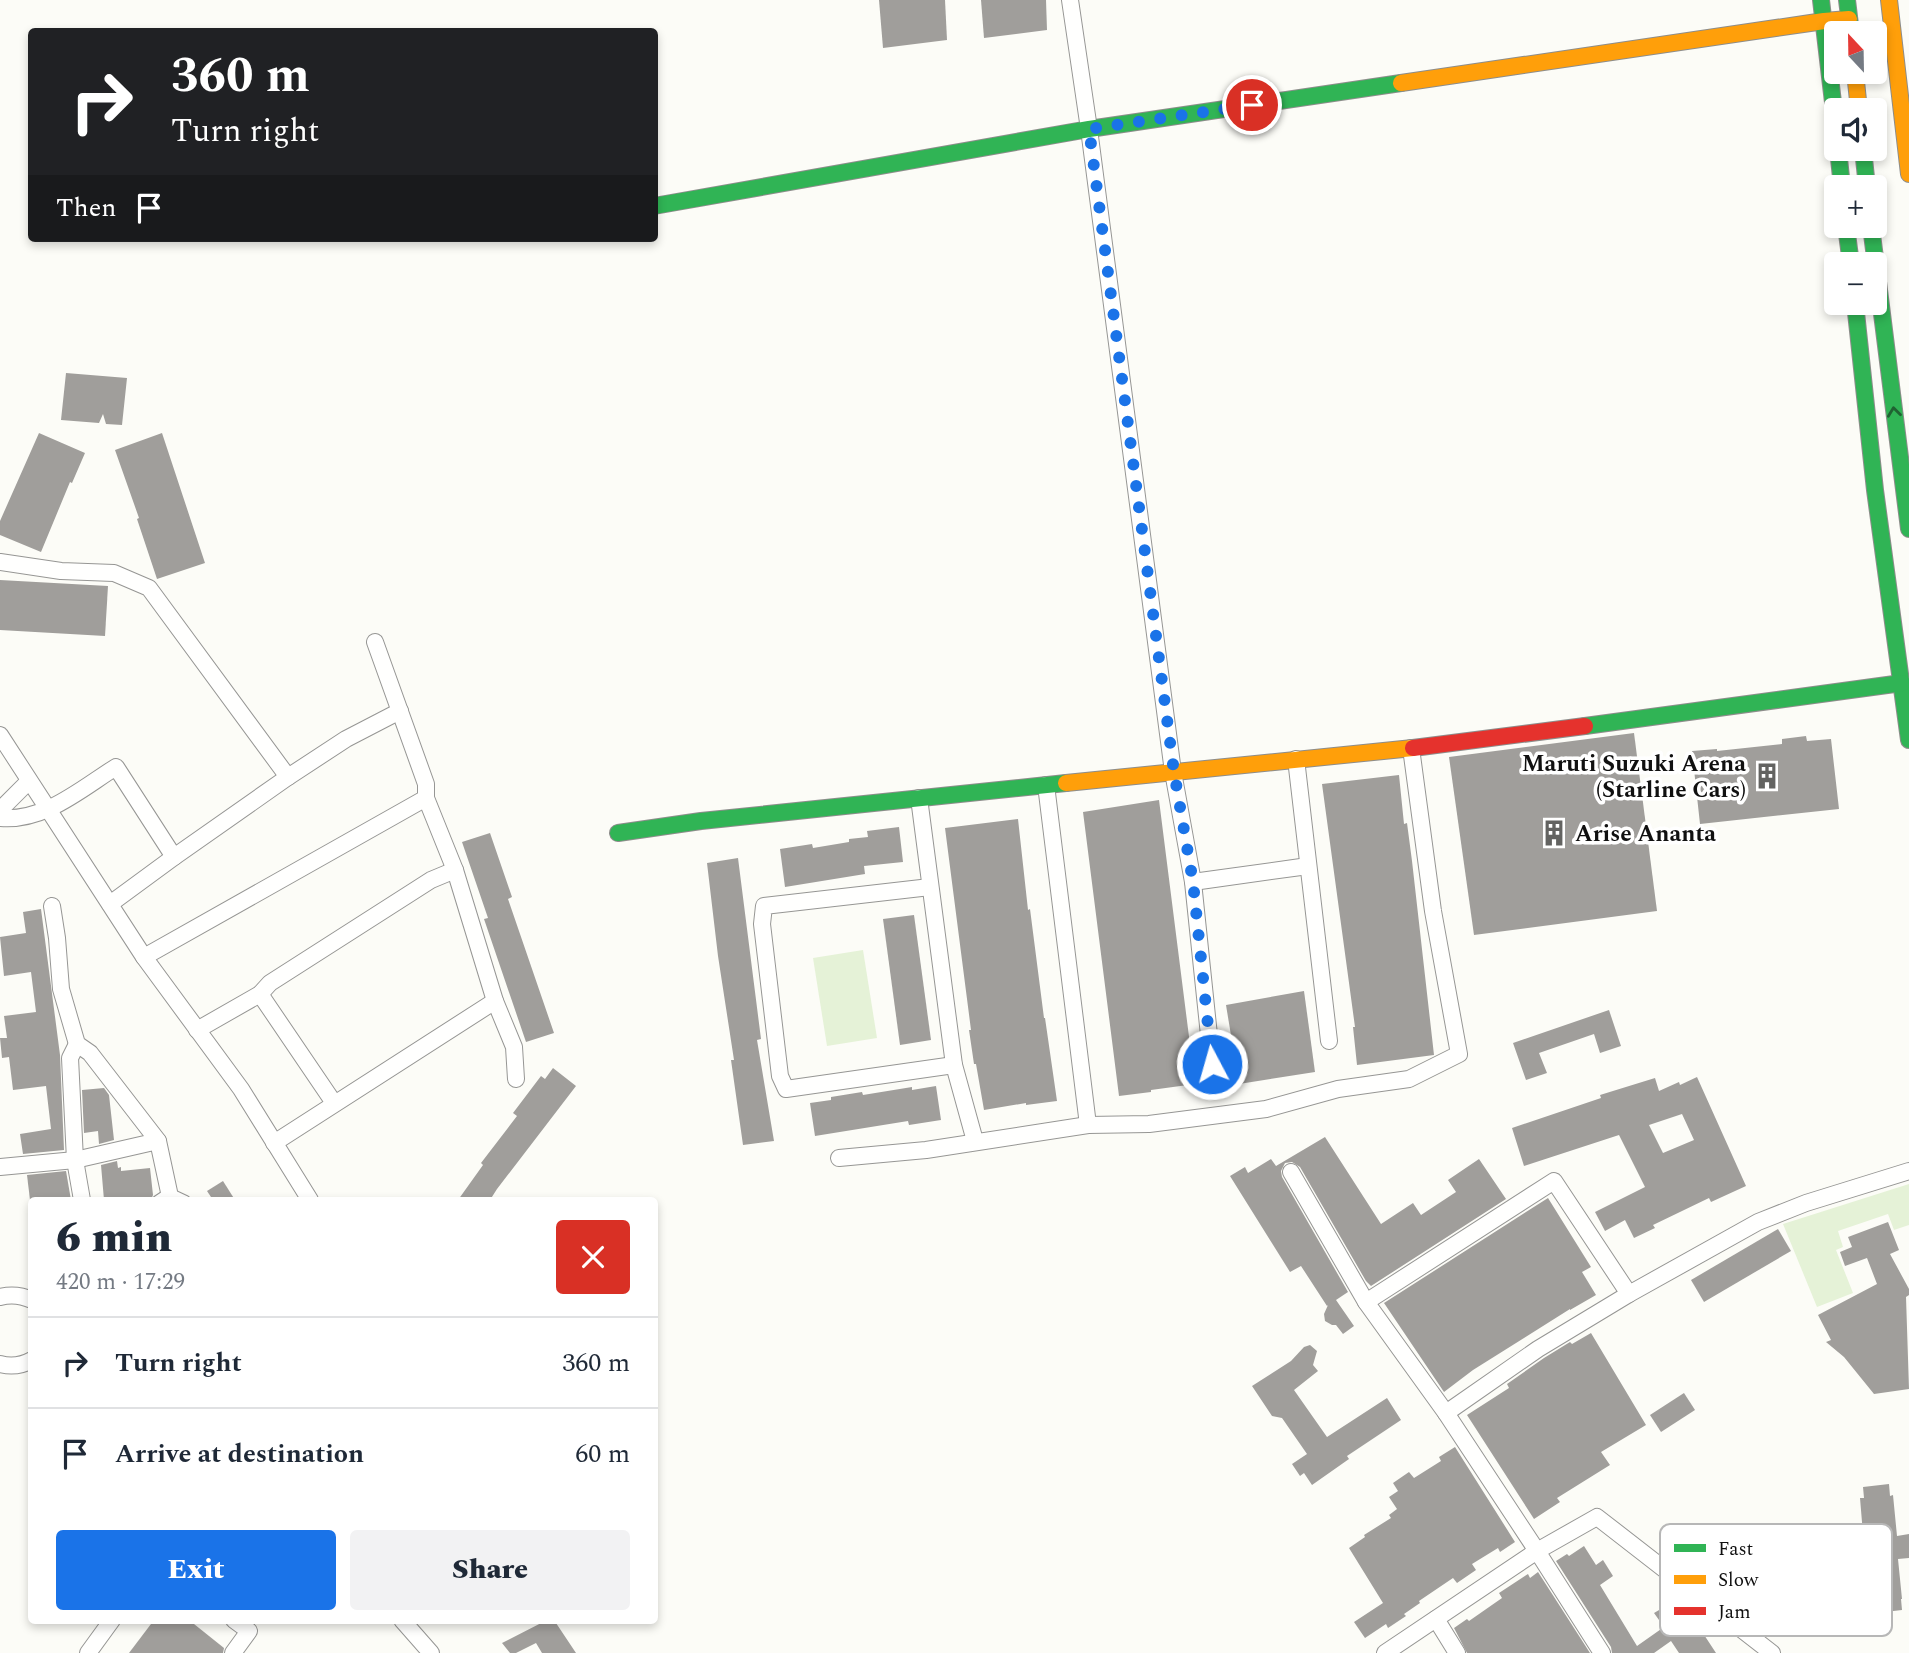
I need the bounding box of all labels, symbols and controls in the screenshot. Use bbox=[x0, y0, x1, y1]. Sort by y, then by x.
north arrow bbox=[1824, 21, 1886, 84]
map controls bbox=[1824, 21, 1887, 315]
text: 360 m bbox=[171, 39, 310, 114]
icon: right bbox=[56, 56, 147, 147]
pin bbox=[1222, 75, 1282, 135]
icon: arrive bbox=[1233, 86, 1271, 124]
button: sound bbox=[1824, 98, 1887, 161]
text: Turn right bbox=[171, 107, 319, 156]
button: + bbox=[1824, 175, 1887, 238]
text: Then bbox=[56, 188, 116, 228]
icon: arrive bbox=[130, 189, 168, 227]
button: − bbox=[1824, 252, 1887, 315]
one-way arrow bbox=[1886, 407, 1901, 418]
place label: Maruti Suzuki Arena (Starline Cars) bbox=[1522, 747, 1746, 808]
building icon: Maruti Suzuki Arena (Starline Cars) bbox=[1752, 761, 1782, 791]
place label: Arise Ananta bbox=[1575, 817, 1716, 852]
building icon: Arise Ananta bbox=[1539, 818, 1569, 848]
position arrow bbox=[1175, 1027, 1249, 1101]
text: 6 min bbox=[56, 1207, 172, 1270]
button: close bbox=[556, 1220, 630, 1294]
text: 420 m · 17:29 bbox=[56, 1265, 185, 1300]
text: Turn right bbox=[115, 1343, 242, 1383]
text: 360 m bbox=[562, 1343, 630, 1383]
icon: right bbox=[56, 1344, 94, 1382]
text: Arrive at destination bbox=[115, 1434, 364, 1474]
text: 60 m bbox=[575, 1434, 630, 1474]
icon: arrive bbox=[56, 1435, 94, 1473]
legend bbox=[1660, 1524, 1892, 1636]
button: Exit bbox=[56, 1530, 336, 1610]
button: Share bbox=[350, 1530, 630, 1610]
text: Fast bbox=[1718, 1535, 1754, 1564]
text: Slow bbox=[1718, 1566, 1759, 1595]
text: Jam bbox=[1718, 1598, 1750, 1627]

